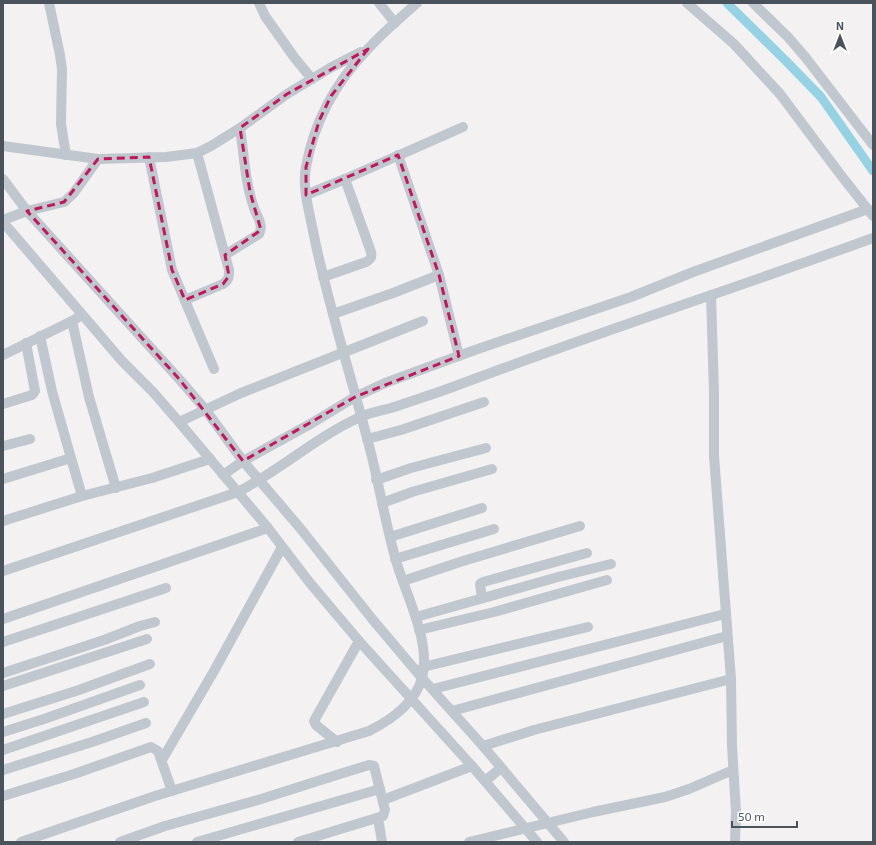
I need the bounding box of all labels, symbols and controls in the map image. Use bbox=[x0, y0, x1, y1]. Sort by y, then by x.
north arrow bbox=[820, 16, 860, 56]
text: N bbox=[836, 19, 844, 32]
scale bar bbox=[732, 803, 797, 829]
text: 50 m bbox=[738, 809, 765, 823]

